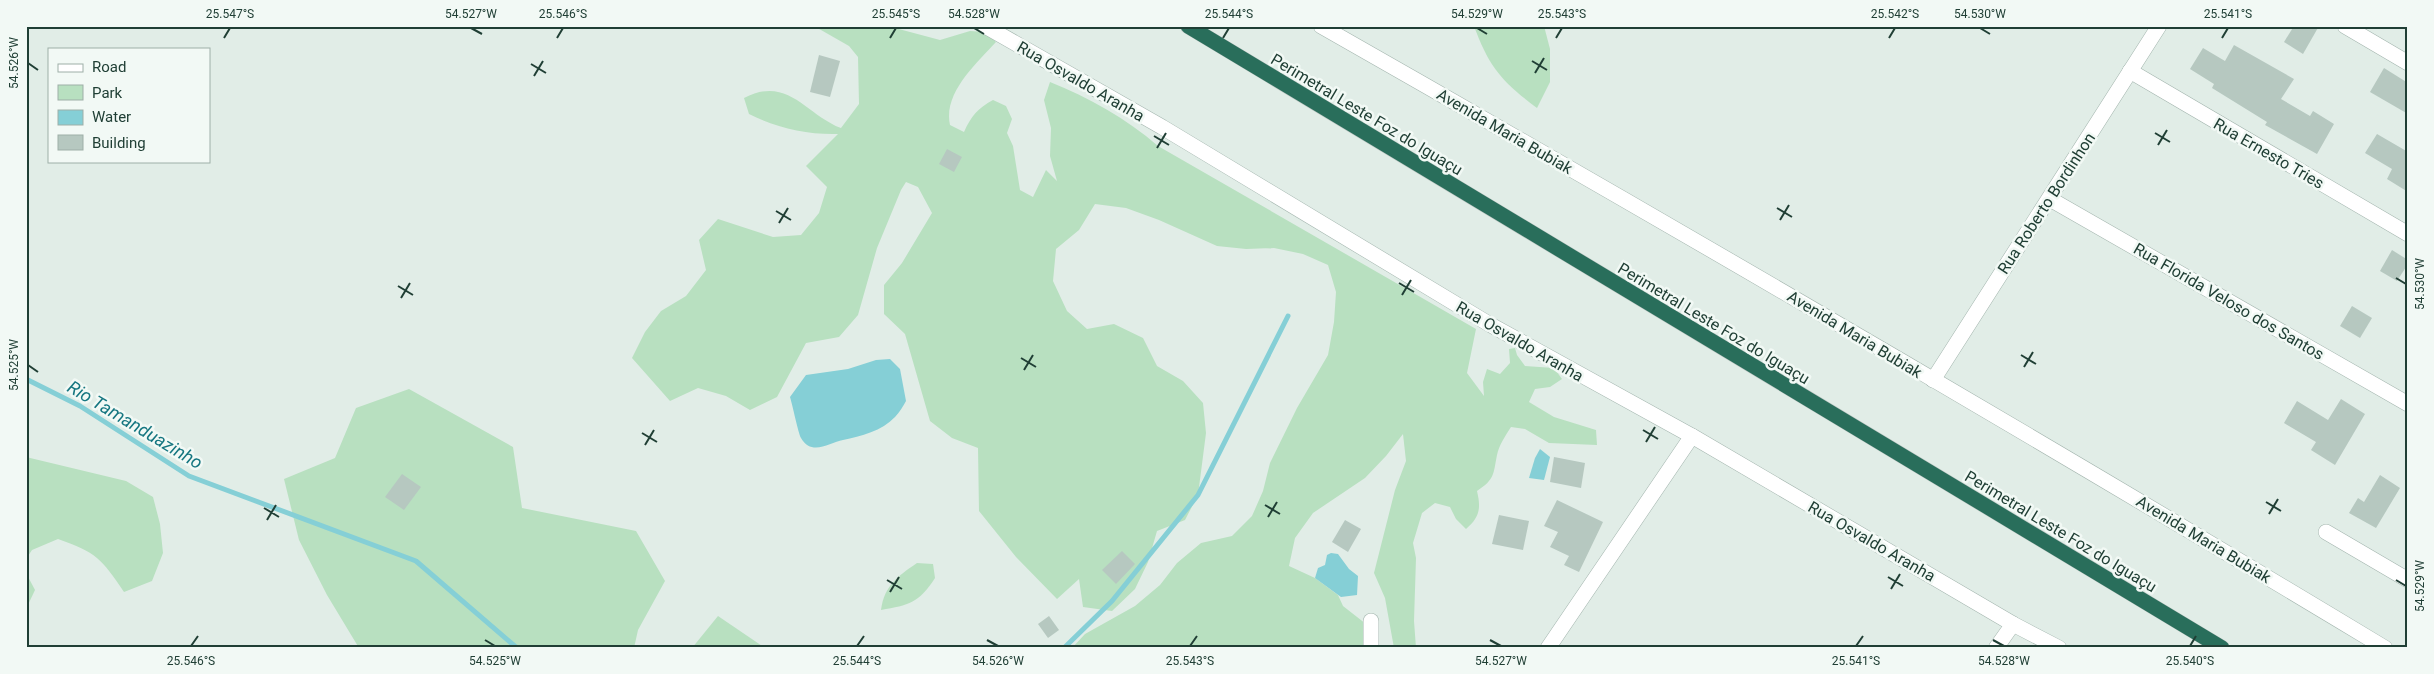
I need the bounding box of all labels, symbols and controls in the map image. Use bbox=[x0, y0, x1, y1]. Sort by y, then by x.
text: 25.547°S bbox=[206, 7, 254, 21]
text: 54.527°W bbox=[445, 7, 497, 21]
text: 25.546°S bbox=[539, 7, 587, 21]
text: 25.545°S bbox=[872, 7, 920, 21]
text: 54.528°W bbox=[948, 7, 1000, 21]
text: 25.544°S bbox=[1205, 7, 1253, 21]
text: 54.529°W bbox=[1451, 7, 1503, 21]
text: 25.543°S bbox=[1538, 7, 1586, 21]
text: 25.542°S bbox=[1871, 7, 1919, 21]
text: 54.530°W bbox=[1954, 7, 2006, 21]
text: 25.541°S bbox=[2204, 7, 2252, 21]
text: 54.526°W bbox=[7, 37, 21, 89]
street label: Rua Osvaldo Aranha bbox=[1014, 37, 1148, 126]
legend bbox=[48, 48, 210, 162]
street label: Perimetral Leste Foz do Iguaçu bbox=[1268, 50, 1466, 179]
text: Road bbox=[92, 58, 126, 76]
text: Park bbox=[92, 84, 123, 102]
street label: Avenida Maria Bubiak bbox=[1433, 85, 1577, 179]
text: Water bbox=[92, 108, 131, 126]
street label: Rua Ernesto Tries bbox=[2210, 114, 2327, 193]
street label: Rua Roberto Bordinhon bbox=[1994, 129, 2099, 278]
text: Building bbox=[92, 134, 146, 152]
street label: Rua Florida Veloso dos Santos bbox=[2130, 239, 2327, 364]
text: 54.530°W bbox=[2413, 258, 2427, 310]
street label: Perimetral Leste Foz do Iguaçu bbox=[1615, 259, 1813, 388]
street label: Avenida Maria Bubiak bbox=[1784, 287, 1926, 383]
street label: Rua Osvaldo Aranha bbox=[1453, 297, 1587, 386]
text: 54.525°W bbox=[7, 339, 21, 391]
water label: Rio Tamanduazinho bbox=[64, 376, 206, 473]
street label: Perimetral Leste Foz do Iguaçu bbox=[1962, 467, 2160, 596]
street label: Avenida Maria Bubiak bbox=[2133, 492, 2275, 588]
street label: Rua Osvaldo Aranha bbox=[1805, 497, 1939, 586]
text: 54.529°W bbox=[2413, 560, 2427, 612]
text: 25.546°S bbox=[167, 654, 215, 668]
text: 54.525°W bbox=[469, 654, 521, 668]
text: 25.544°S bbox=[833, 654, 881, 668]
text: 54.526°W bbox=[972, 654, 1024, 668]
text: 25.543°S bbox=[1166, 654, 1214, 668]
text: 54.527°W bbox=[1475, 654, 1527, 668]
text: 25.541°S bbox=[1832, 654, 1880, 668]
text: 54.528°W bbox=[1978, 654, 2030, 668]
text: 25.540°S bbox=[2166, 654, 2214, 668]

